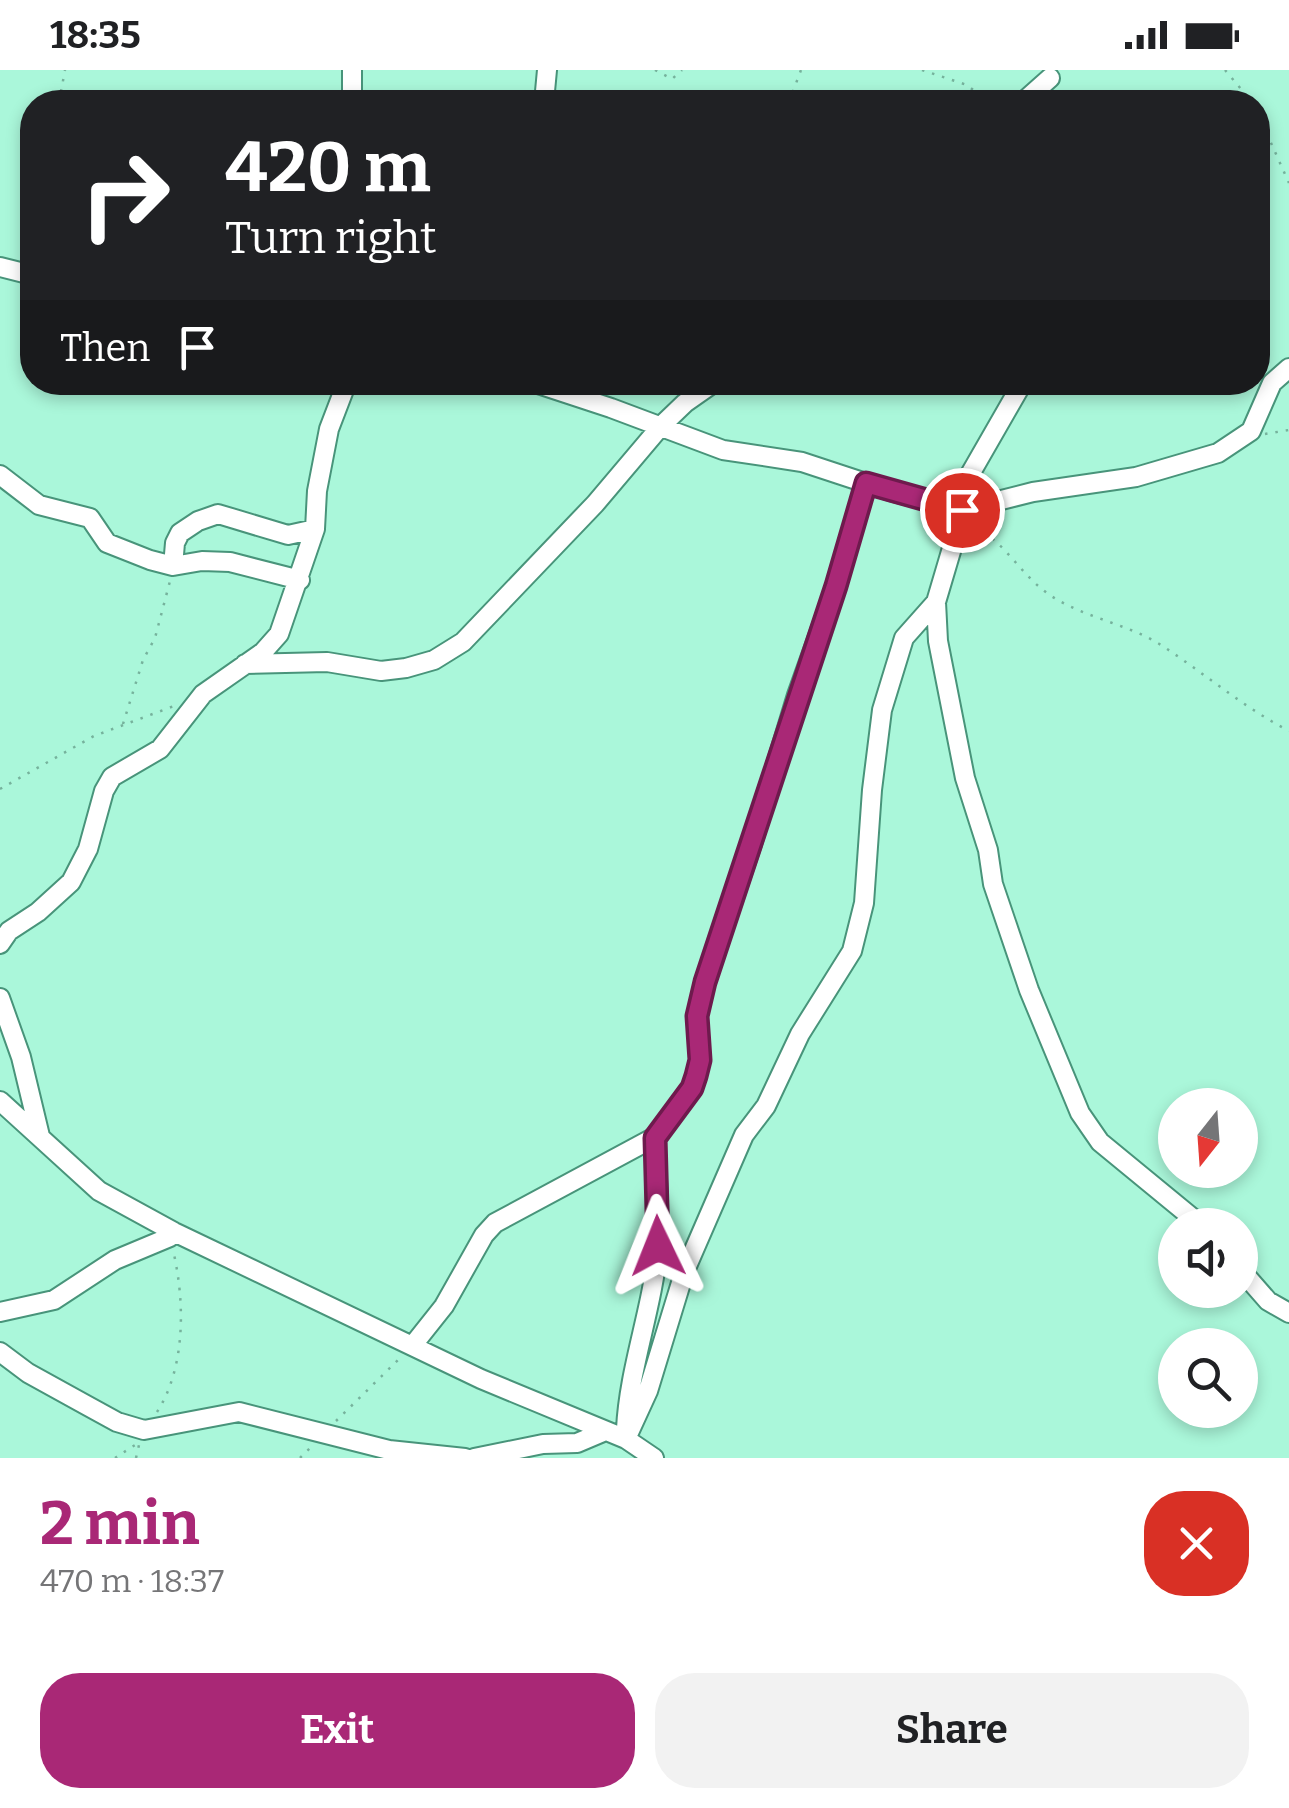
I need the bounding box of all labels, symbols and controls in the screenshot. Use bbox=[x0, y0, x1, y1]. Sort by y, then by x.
text: 18:35 bbox=[50, 12, 141, 58]
text: 420 m bbox=[225, 126, 431, 210]
icon: right bbox=[60, 130, 190, 260]
text: Turn right bbox=[225, 211, 437, 265]
icon: arrive bbox=[170, 320, 225, 375]
text: Then bbox=[60, 325, 150, 371]
pin bbox=[920, 468, 1005, 553]
icon: arrive bbox=[935, 483, 990, 538]
north arrow bbox=[1158, 1088, 1258, 1188]
map controls bbox=[1158, 1088, 1258, 1428]
position arrow bbox=[606, 1194, 710, 1298]
button: sound bbox=[1158, 1208, 1258, 1308]
button: search bbox=[1158, 1328, 1258, 1428]
text: 2 min bbox=[40, 1488, 200, 1560]
button: close bbox=[1144, 1491, 1249, 1596]
text: 470 m · 18:37 bbox=[40, 1562, 224, 1600]
button: Exit bbox=[40, 1673, 635, 1788]
button: Share bbox=[655, 1673, 1249, 1788]

